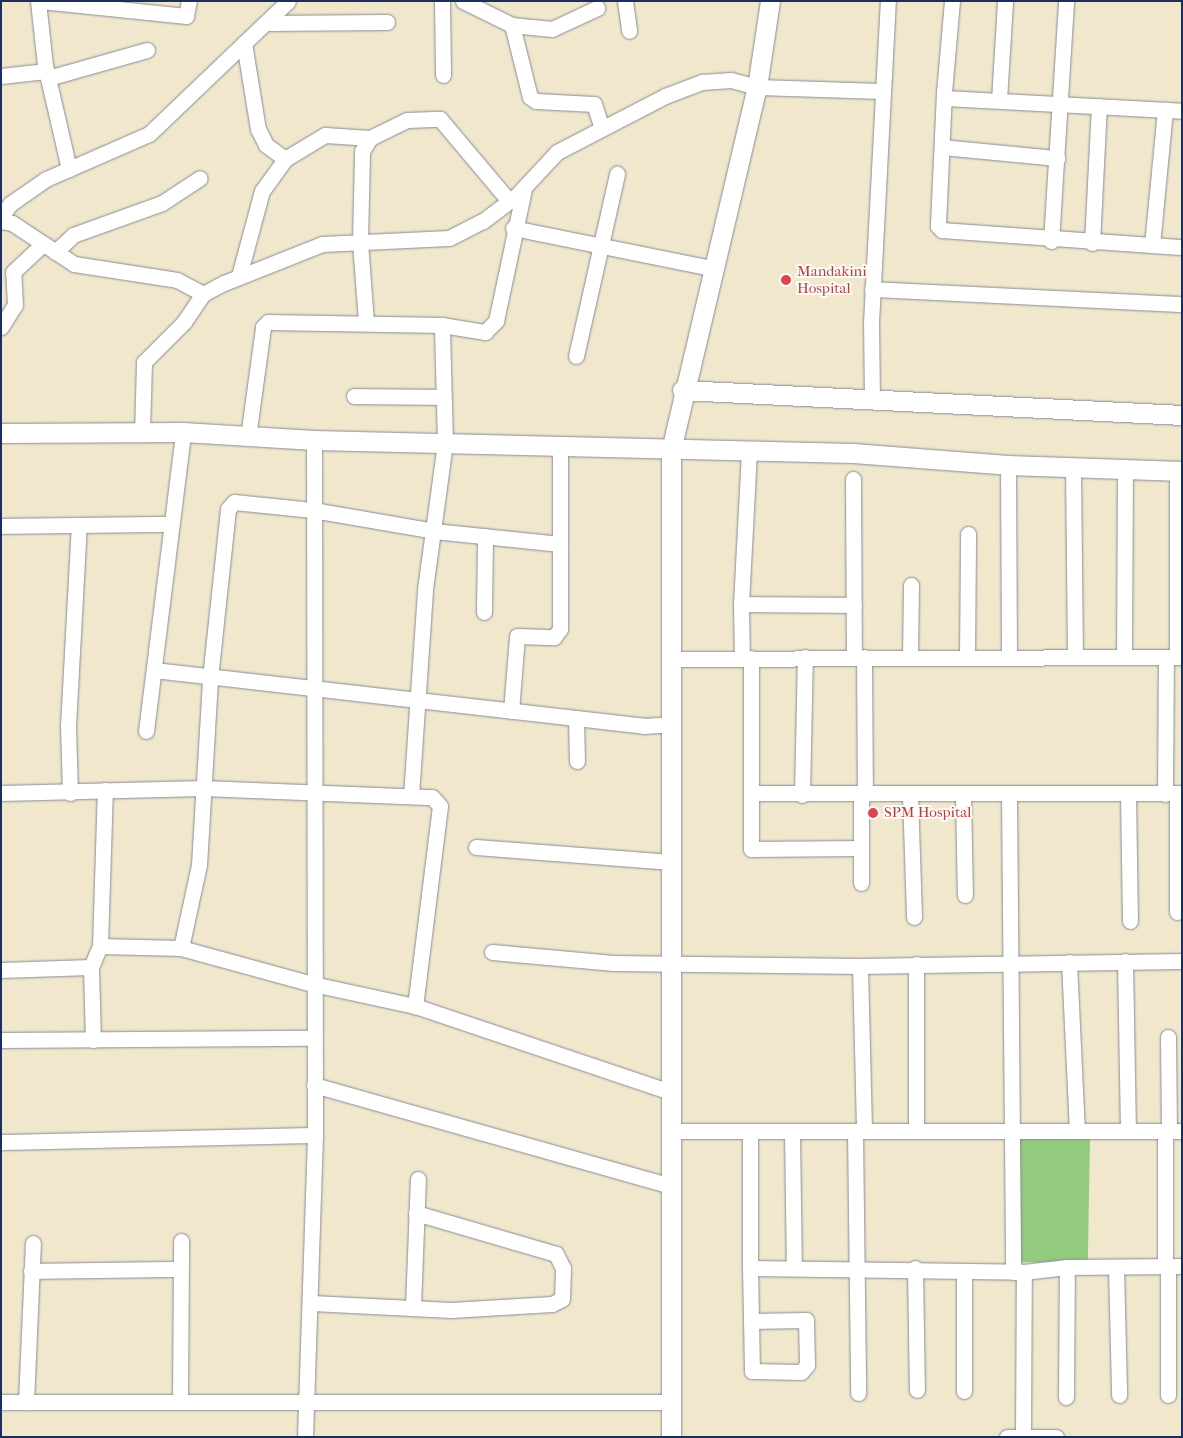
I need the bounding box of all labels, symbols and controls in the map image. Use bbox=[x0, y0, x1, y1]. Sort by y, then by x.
place label: Mandakini Hospital bbox=[797, 262, 867, 297]
marker: Mandakini Hospital bbox=[779, 273, 793, 287]
place label: SPM Hospital bbox=[884, 804, 971, 822]
marker: SPM Hospital bbox=[866, 806, 880, 820]

